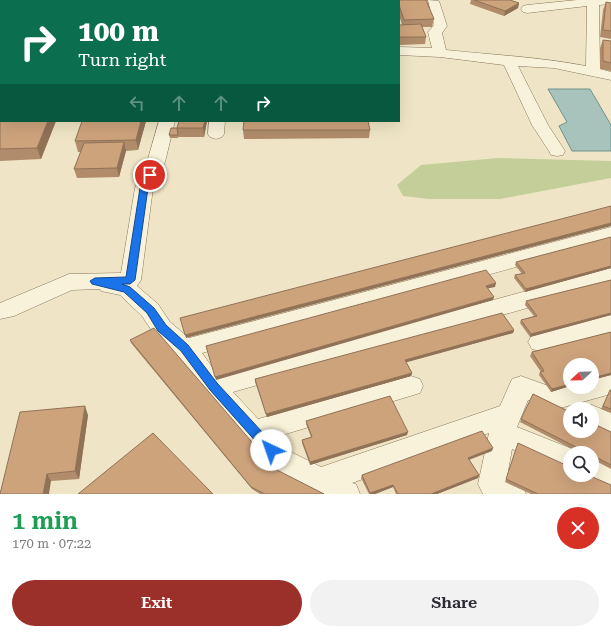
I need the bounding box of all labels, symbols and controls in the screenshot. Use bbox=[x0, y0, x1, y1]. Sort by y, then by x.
text: 100 m bbox=[78, 15, 159, 48]
icon: right bbox=[12, 16, 64, 68]
text: Turn right bbox=[78, 49, 166, 70]
icon: left bbox=[126, 92, 148, 114]
icon: ahead bbox=[168, 92, 190, 114]
icon: ahead bbox=[210, 92, 232, 114]
icon: right bbox=[252, 92, 274, 114]
pin bbox=[133, 158, 167, 192]
icon: arrive bbox=[139, 164, 161, 186]
north arrow bbox=[563, 358, 599, 394]
map controls bbox=[563, 358, 599, 482]
button: sound bbox=[563, 402, 599, 438]
position arrow bbox=[250, 429, 292, 471]
button: search bbox=[563, 446, 599, 482]
text: 1 min bbox=[12, 507, 78, 535]
button: close bbox=[557, 507, 599, 549]
text: 170 m · 07:22 bbox=[12, 536, 91, 551]
button: Exit bbox=[12, 580, 302, 626]
button: Share bbox=[310, 580, 599, 626]

